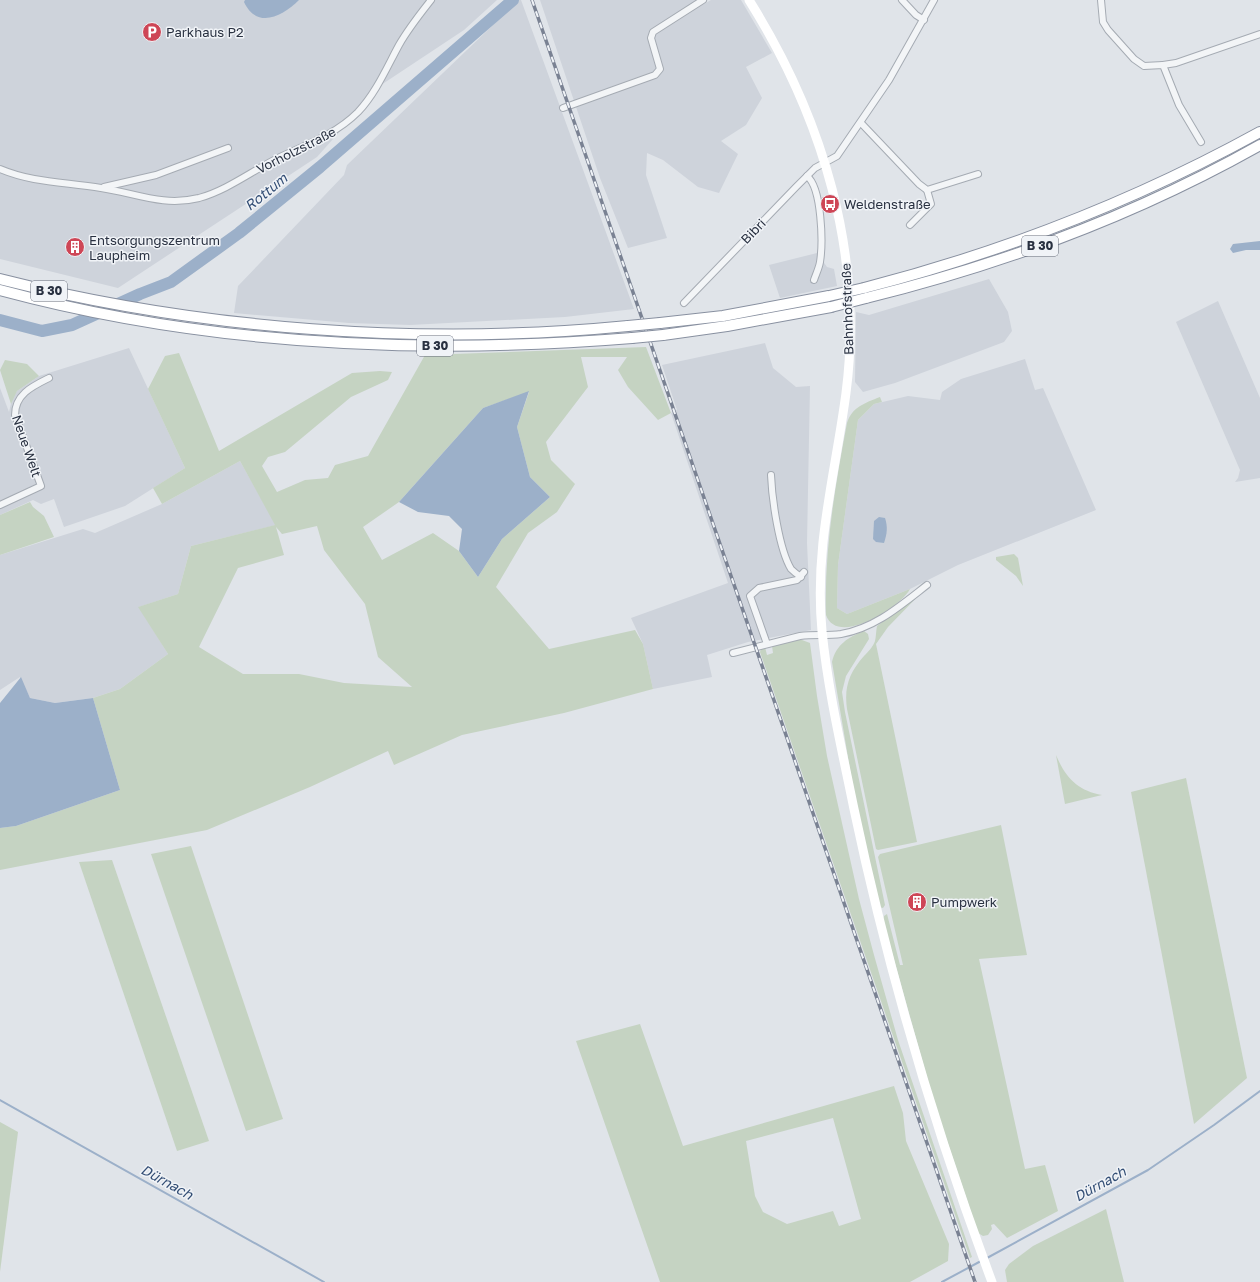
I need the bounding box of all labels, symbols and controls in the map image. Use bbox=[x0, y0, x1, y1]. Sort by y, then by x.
parking icon: Parkhaus P2 bbox=[141, 21, 163, 43]
place label: Parkhaus P2 bbox=[166, 24, 244, 40]
street label: Vorholzstraße bbox=[254, 123, 338, 177]
water label: Rottum bbox=[241, 169, 291, 214]
bus stop icon: Weldenstraße bbox=[819, 193, 841, 215]
place label: Weldenstraße bbox=[844, 196, 931, 212]
street label: Bibri bbox=[737, 215, 769, 247]
place label: Entsorgungszentrum Laupheim bbox=[89, 232, 220, 263]
building icon: Entsorgungszentrum Laupheim bbox=[64, 236, 86, 258]
road number: B 30 bbox=[1022, 236, 1058, 256]
street label: Bahnhofstraße bbox=[837, 263, 857, 355]
road number: B 30 bbox=[31, 281, 67, 301]
road number: B 30 bbox=[417, 336, 453, 356]
street label: Neue Welt bbox=[9, 413, 45, 479]
building icon: Pumpwerk bbox=[906, 891, 928, 913]
place label: Pumpwerk bbox=[931, 894, 998, 910]
water label: Dürnach bbox=[138, 1160, 197, 1203]
water label: Dürnach bbox=[1071, 1162, 1130, 1205]

